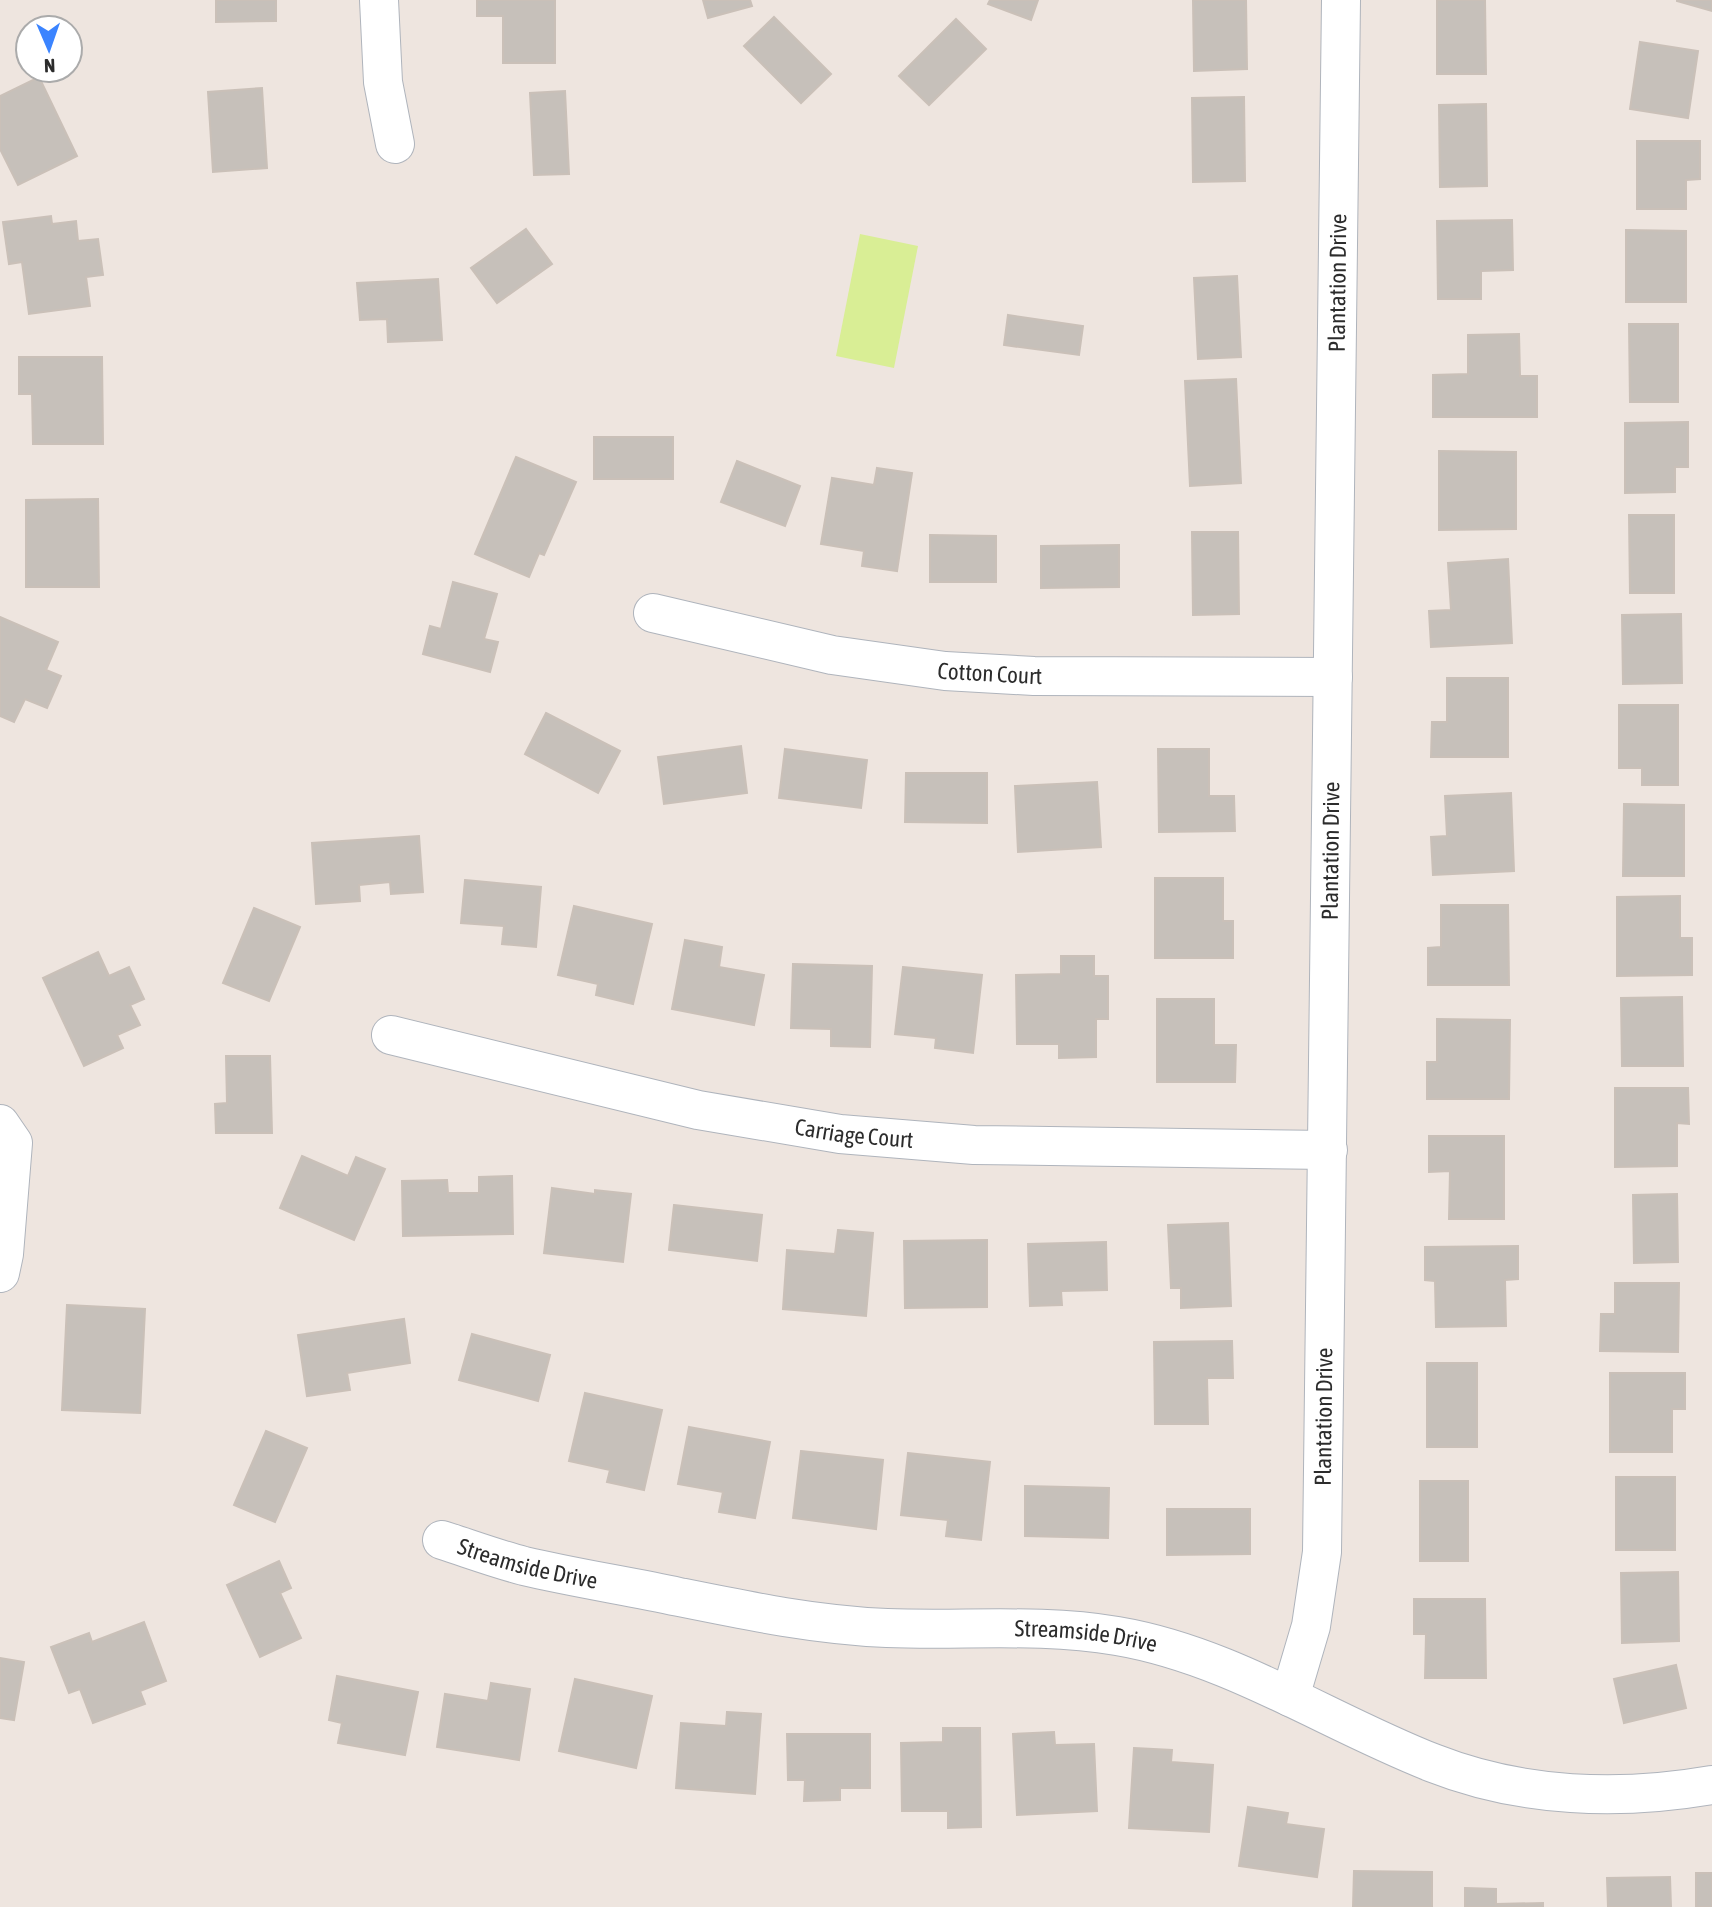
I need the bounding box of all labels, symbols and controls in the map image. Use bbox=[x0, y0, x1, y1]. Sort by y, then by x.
north arrow bbox=[14, 14, 84, 84]
text: N bbox=[44, 55, 56, 77]
street label: Plantation Drive bbox=[1324, 214, 1351, 352]
street label: Cotton Court bbox=[936, 657, 1042, 689]
street label: Plantation Drive bbox=[1317, 782, 1344, 920]
street label: Carriage Court bbox=[793, 1114, 914, 1153]
street label: Plantation Drive bbox=[1310, 1348, 1338, 1486]
street label: Streamside Drive bbox=[454, 1533, 600, 1594]
street label: Streamside Drive bbox=[1014, 1615, 1160, 1657]

